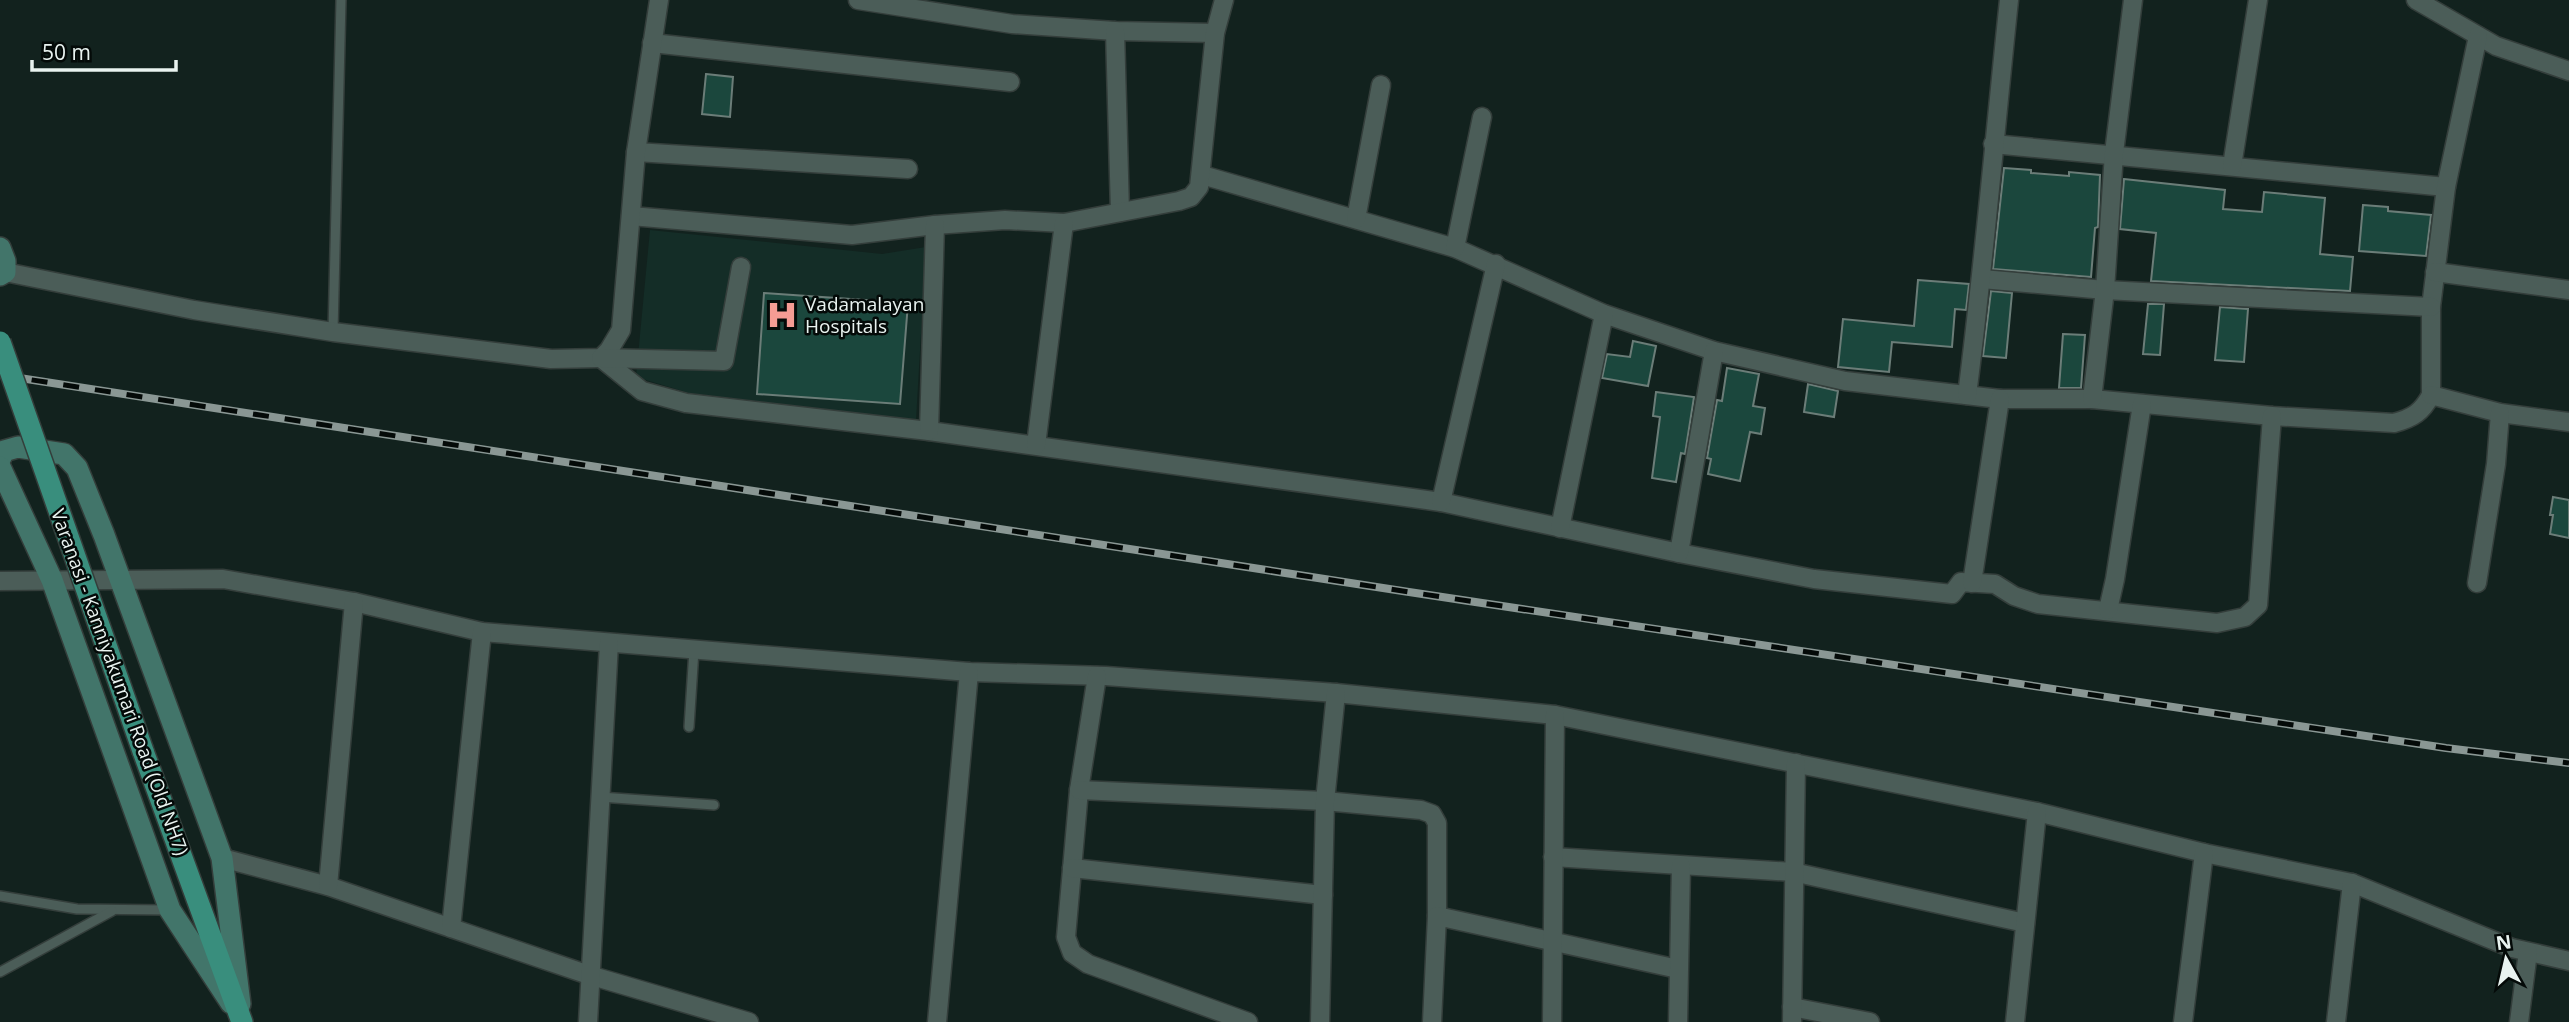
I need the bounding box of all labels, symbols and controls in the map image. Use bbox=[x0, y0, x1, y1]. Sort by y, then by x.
scale bar bbox=[32, 28, 175, 72]
text: 50 m bbox=[42, 38, 91, 66]
place label: Vadamalayan Hospitals bbox=[805, 291, 924, 339]
hospital icon: Vadamalayan Hospitals bbox=[765, 298, 799, 332]
street label: Varanasi - Kanniyakumari Road (Old NH7) bbox=[45, 505, 195, 859]
north arrow bbox=[2471, 924, 2541, 994]
text: N bbox=[2494, 928, 2513, 956]

